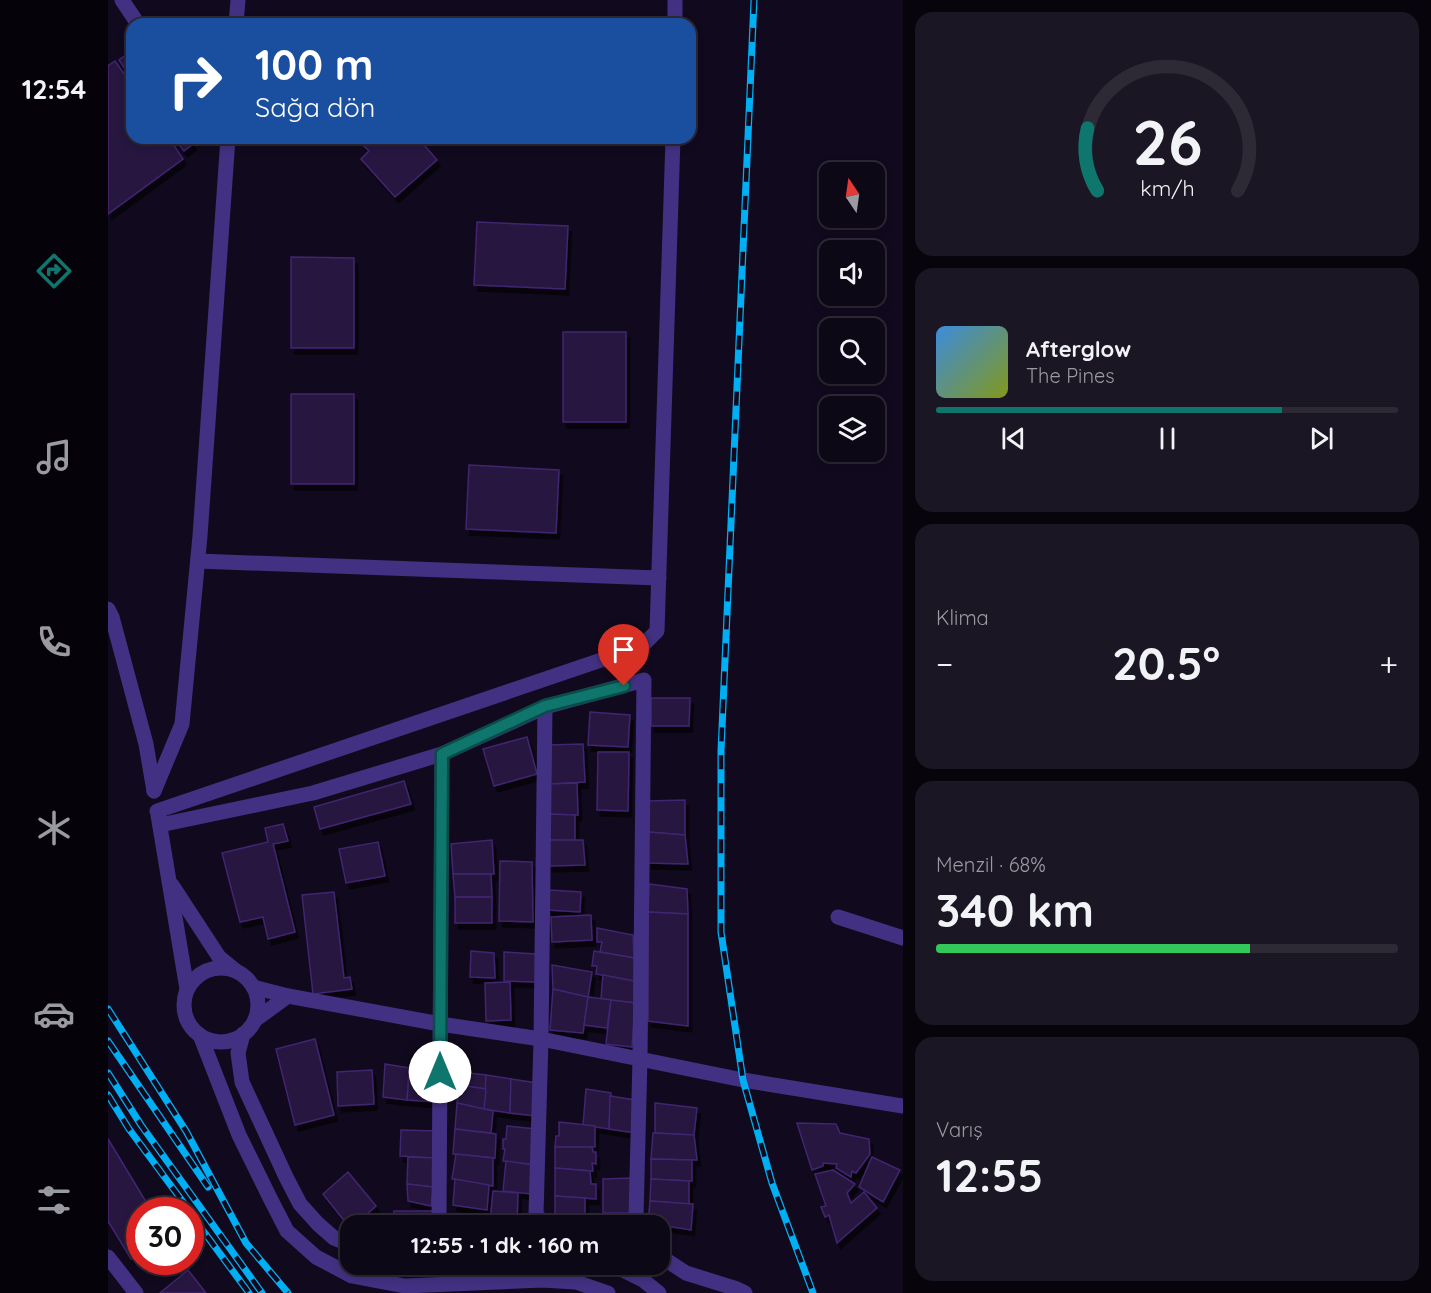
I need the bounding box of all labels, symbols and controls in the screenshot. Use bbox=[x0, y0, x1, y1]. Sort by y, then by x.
text: 100 m bbox=[255, 38, 373, 91]
icon: right bbox=[156, 42, 234, 120]
text: 12:54 bbox=[22, 72, 86, 106]
text: Sağa dön bbox=[255, 90, 375, 124]
text: 26 bbox=[1132, 103, 1202, 181]
north arrow bbox=[819, 162, 885, 228]
map controls bbox=[819, 162, 885, 462]
text: km/h bbox=[1140, 175, 1194, 201]
button: sound bbox=[819, 240, 885, 306]
icon: directions bbox=[33, 250, 75, 292]
button: search bbox=[819, 318, 885, 384]
text: Afterglow bbox=[1026, 335, 1131, 363]
text: The Pines bbox=[1026, 363, 1115, 388]
button: layers bbox=[819, 396, 885, 462]
icon: previous bbox=[997, 422, 1030, 455]
icon: pause bbox=[1151, 422, 1184, 455]
icon: next bbox=[1305, 422, 1338, 455]
icon: music bbox=[33, 436, 75, 478]
text: Klima bbox=[936, 605, 989, 630]
icon: phone bbox=[33, 621, 75, 663]
pin bbox=[598, 624, 649, 686]
icon: arrive bbox=[607, 633, 640, 666]
text: 20.5° bbox=[1112, 635, 1220, 691]
text: − bbox=[936, 643, 953, 684]
text: + bbox=[1379, 643, 1398, 684]
icon: climate bbox=[33, 807, 75, 849]
text: Menzil · 68% bbox=[936, 852, 1046, 877]
text: 340 km bbox=[936, 882, 1094, 938]
icon: car bbox=[33, 993, 75, 1035]
position arrow bbox=[408, 1040, 472, 1104]
text: Varış bbox=[936, 1117, 983, 1142]
text: 12:55 bbox=[936, 1147, 1043, 1203]
icon: filters bbox=[33, 1179, 75, 1221]
speed limit sign: 30 bbox=[126, 1197, 204, 1275]
text: 12:55 · 1 dk · 160 m bbox=[411, 1231, 599, 1259]

